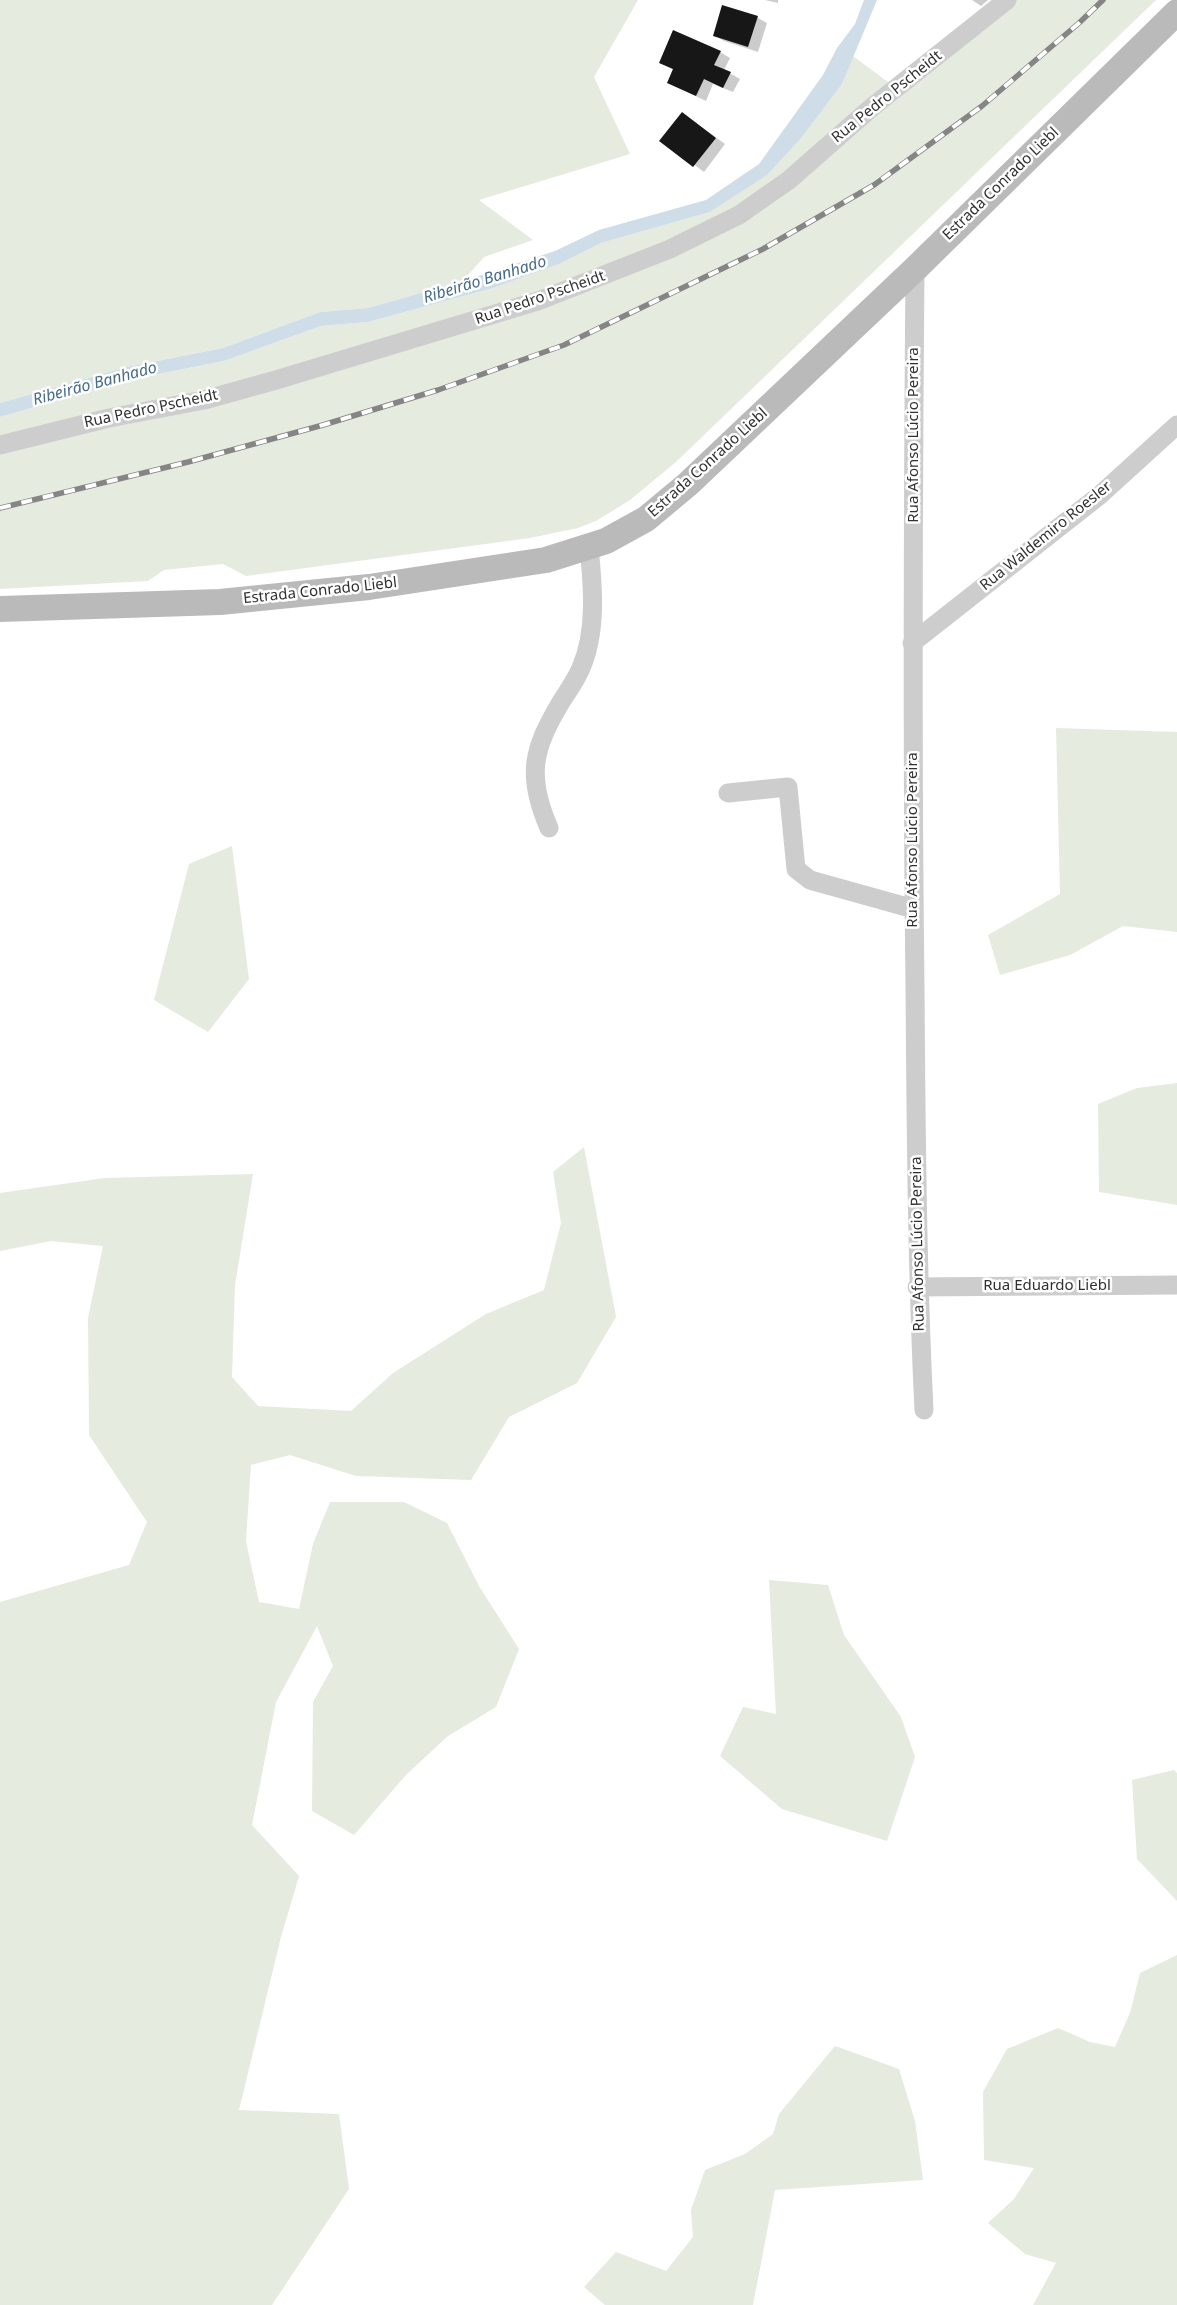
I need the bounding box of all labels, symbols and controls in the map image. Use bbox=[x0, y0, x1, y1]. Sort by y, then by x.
street label: Rua Pedro Pscheidt bbox=[828, 47, 946, 147]
street label: Estrada Conrado Liebl bbox=[939, 124, 1063, 244]
water label: Ribeirão Banhado bbox=[421, 252, 549, 308]
street label: Rua Pedro Pscheidt bbox=[473, 267, 607, 329]
street label: Rua Afonso Lúcio Pereira bbox=[905, 347, 923, 523]
water label: Ribeirão Banhado bbox=[31, 358, 159, 410]
street label: Rua Pedro Pscheidt bbox=[82, 386, 220, 432]
street label: Estrada Conrado Liebl bbox=[645, 405, 771, 521]
street label: Rua Waldemiro Roesler bbox=[977, 477, 1115, 595]
street label: Estrada Conrado Liebl bbox=[242, 574, 398, 608]
street label: Rua Afonso Lúcio Pereira bbox=[904, 752, 922, 928]
street label: Rua Afonso Lúcio Pereira bbox=[907, 1156, 929, 1332]
street label: Rua Eduardo Liebl bbox=[983, 1277, 1111, 1295]

